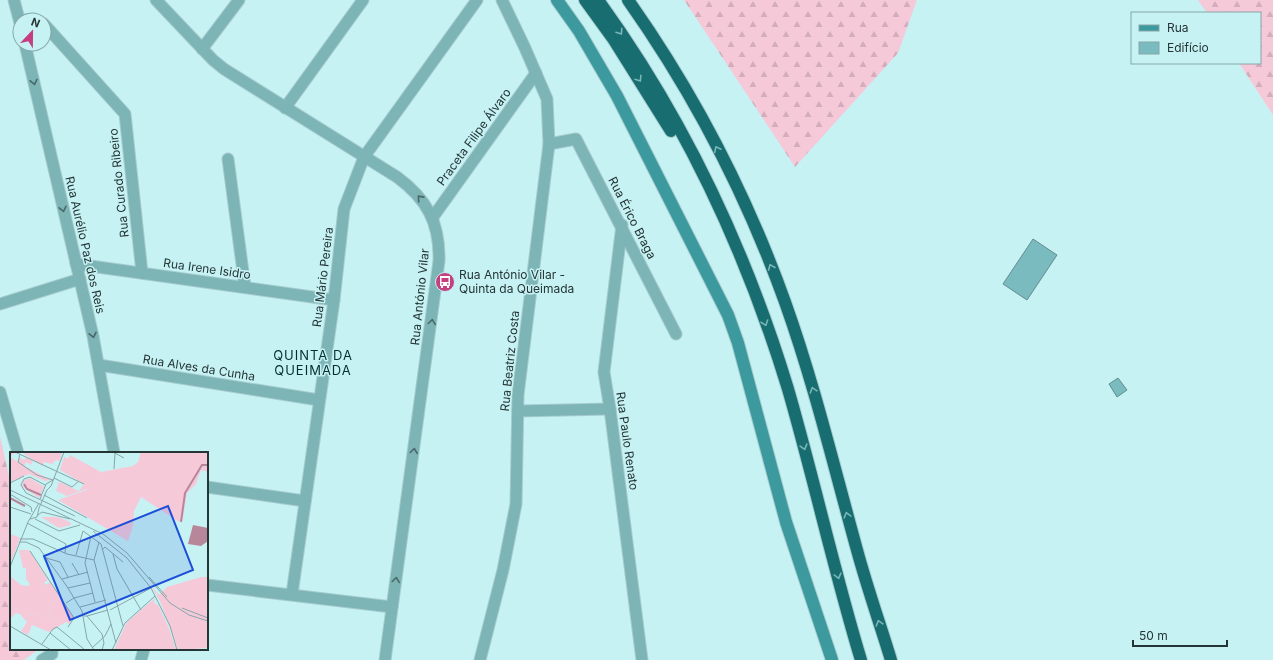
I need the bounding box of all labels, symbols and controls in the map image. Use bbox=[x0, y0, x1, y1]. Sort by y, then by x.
north arrow bbox=[12, 12, 52, 52]
legend bbox=[1131, 12, 1261, 64]
text: N bbox=[29, 15, 42, 31]
text: Rua bbox=[1167, 20, 1189, 35]
one-way arrow bbox=[615, 28, 623, 35]
text: Edifício bbox=[1167, 40, 1209, 55]
one-way arrow bbox=[634, 75, 642, 82]
one-way arrow bbox=[29, 79, 37, 85]
street label: Praceta Filipe Álvaro bbox=[433, 85, 514, 188]
street label: Rua Curado Ribeiro bbox=[105, 128, 132, 238]
one-way arrow bbox=[715, 145, 722, 153]
street label: Rua Érico Braga bbox=[605, 174, 660, 261]
street label: Rua Aurélio Paz dos Reis bbox=[62, 175, 109, 315]
one-way arrow bbox=[417, 195, 424, 202]
one-way arrow bbox=[59, 205, 67, 212]
street label: Rua Mário Pereira bbox=[309, 226, 336, 328]
street label: Rua António Vilar bbox=[407, 247, 432, 346]
street label: Rua Irene Isidro bbox=[162, 255, 252, 282]
one-way arrow bbox=[767, 264, 775, 271]
place label: Rua António Vilar - Quinta da Queimada bbox=[459, 267, 574, 296]
bus stop icon: Rua António Vilar - Quinta da Queimada bbox=[434, 271, 456, 293]
street label: Rua Beatriz Costa bbox=[497, 310, 522, 412]
one-way arrow bbox=[427, 319, 436, 325]
one-way arrow bbox=[761, 319, 769, 326]
one-way arrow bbox=[89, 332, 97, 338]
district label: QUINTA DA QUEIMADA bbox=[273, 347, 353, 378]
street label: Rua Alves da Cunha bbox=[142, 351, 256, 384]
one-way arrow bbox=[809, 387, 818, 394]
street label: Rua Paulo Renato bbox=[613, 391, 642, 491]
one-way arrow bbox=[799, 443, 808, 450]
one-way arrow bbox=[409, 448, 418, 454]
inset map bbox=[10, 452, 208, 650]
one-way arrow bbox=[844, 512, 852, 519]
one-way arrow bbox=[833, 572, 842, 579]
one-way arrow bbox=[391, 577, 400, 583]
one-way arrow bbox=[876, 619, 884, 626]
scale bar bbox=[1133, 622, 1227, 648]
text: 50 m bbox=[1139, 628, 1168, 643]

